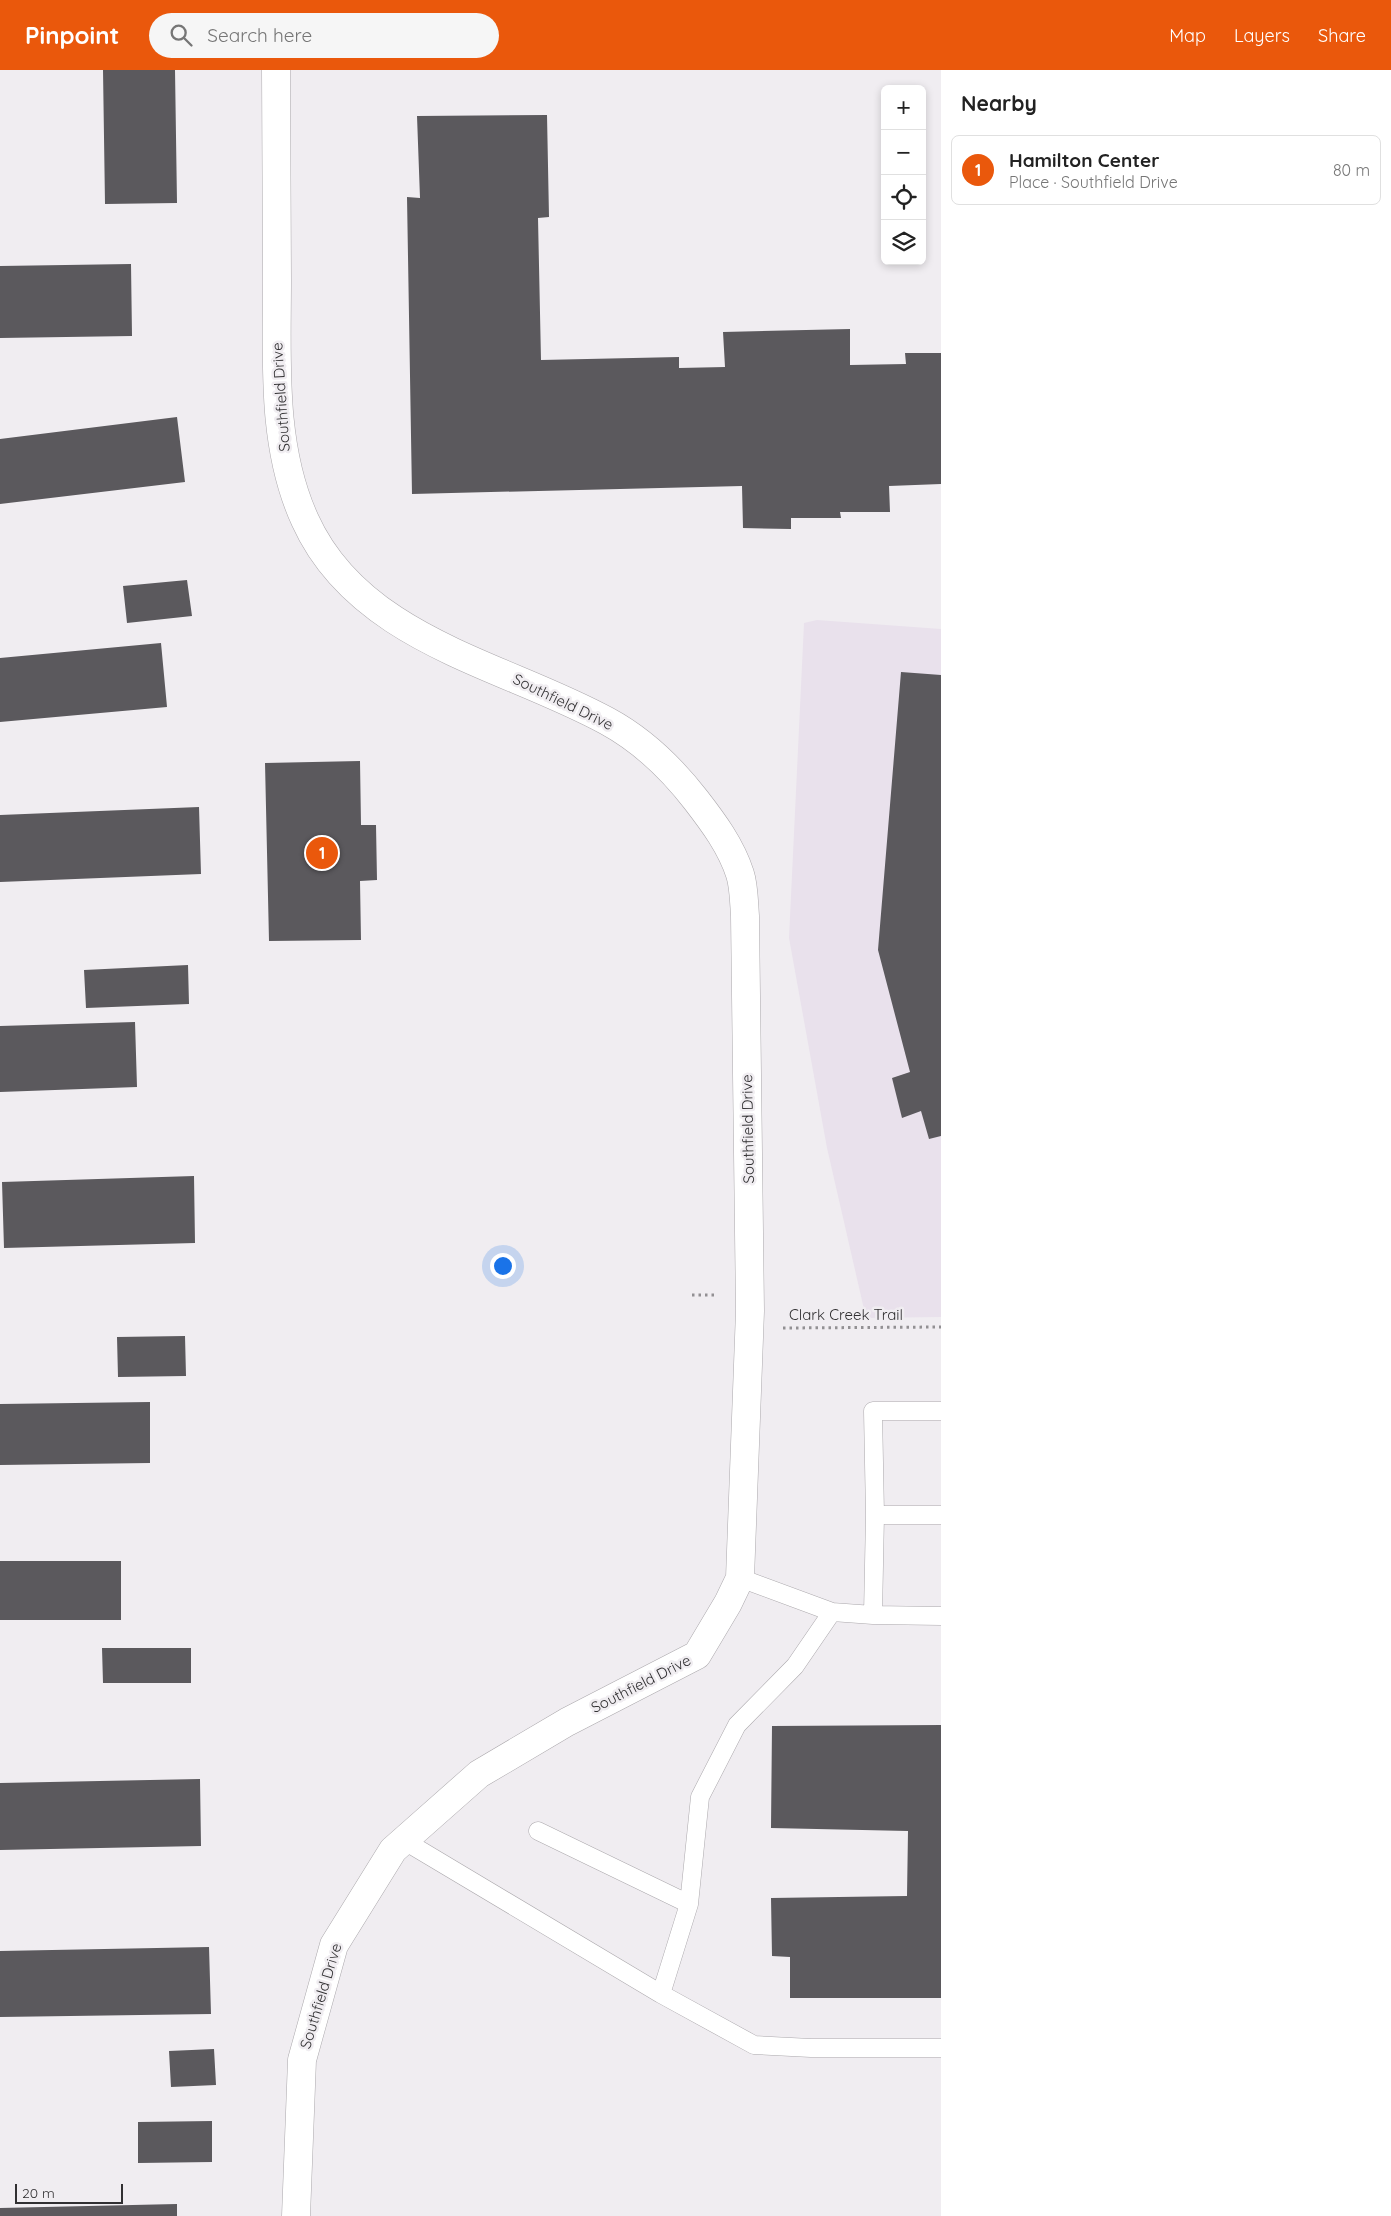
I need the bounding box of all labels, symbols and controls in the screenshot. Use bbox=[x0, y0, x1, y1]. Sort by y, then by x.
search box bbox=[149, 13, 499, 58]
text: Pinpoint bbox=[25, 20, 119, 50]
icon: search bbox=[167, 21, 195, 49]
text: Search here bbox=[207, 23, 312, 47]
text: Map bbox=[1169, 24, 1206, 47]
text: Layers bbox=[1234, 24, 1290, 47]
text: Share bbox=[1318, 24, 1366, 47]
map controls bbox=[881, 85, 926, 265]
button: + bbox=[881, 85, 926, 130]
text: Nearby bbox=[961, 90, 1037, 116]
button: − bbox=[881, 130, 926, 175]
text: Hamilton Center bbox=[1009, 148, 1159, 172]
text: 1 bbox=[975, 160, 981, 180]
text: 80 m bbox=[1333, 160, 1370, 180]
text: Place · Southfield Drive bbox=[1009, 172, 1178, 192]
button: locate bbox=[881, 175, 926, 220]
button: layers bbox=[881, 220, 926, 265]
street label: Southfield Drive bbox=[267, 342, 294, 452]
street label: Southfield Drive bbox=[510, 669, 617, 734]
pin: 1 bbox=[306, 834, 338, 872]
street label: Southfield Drive bbox=[737, 1074, 758, 1184]
your location bbox=[490, 1253, 516, 1279]
street label: Clark Creek Trail bbox=[789, 1305, 903, 1324]
street label: Southfield Drive bbox=[588, 1650, 694, 1717]
street label: Southfield Drive bbox=[295, 1941, 346, 2051]
scale bar bbox=[15, 2181, 122, 2204]
text: 20 m bbox=[22, 2184, 55, 2202]

